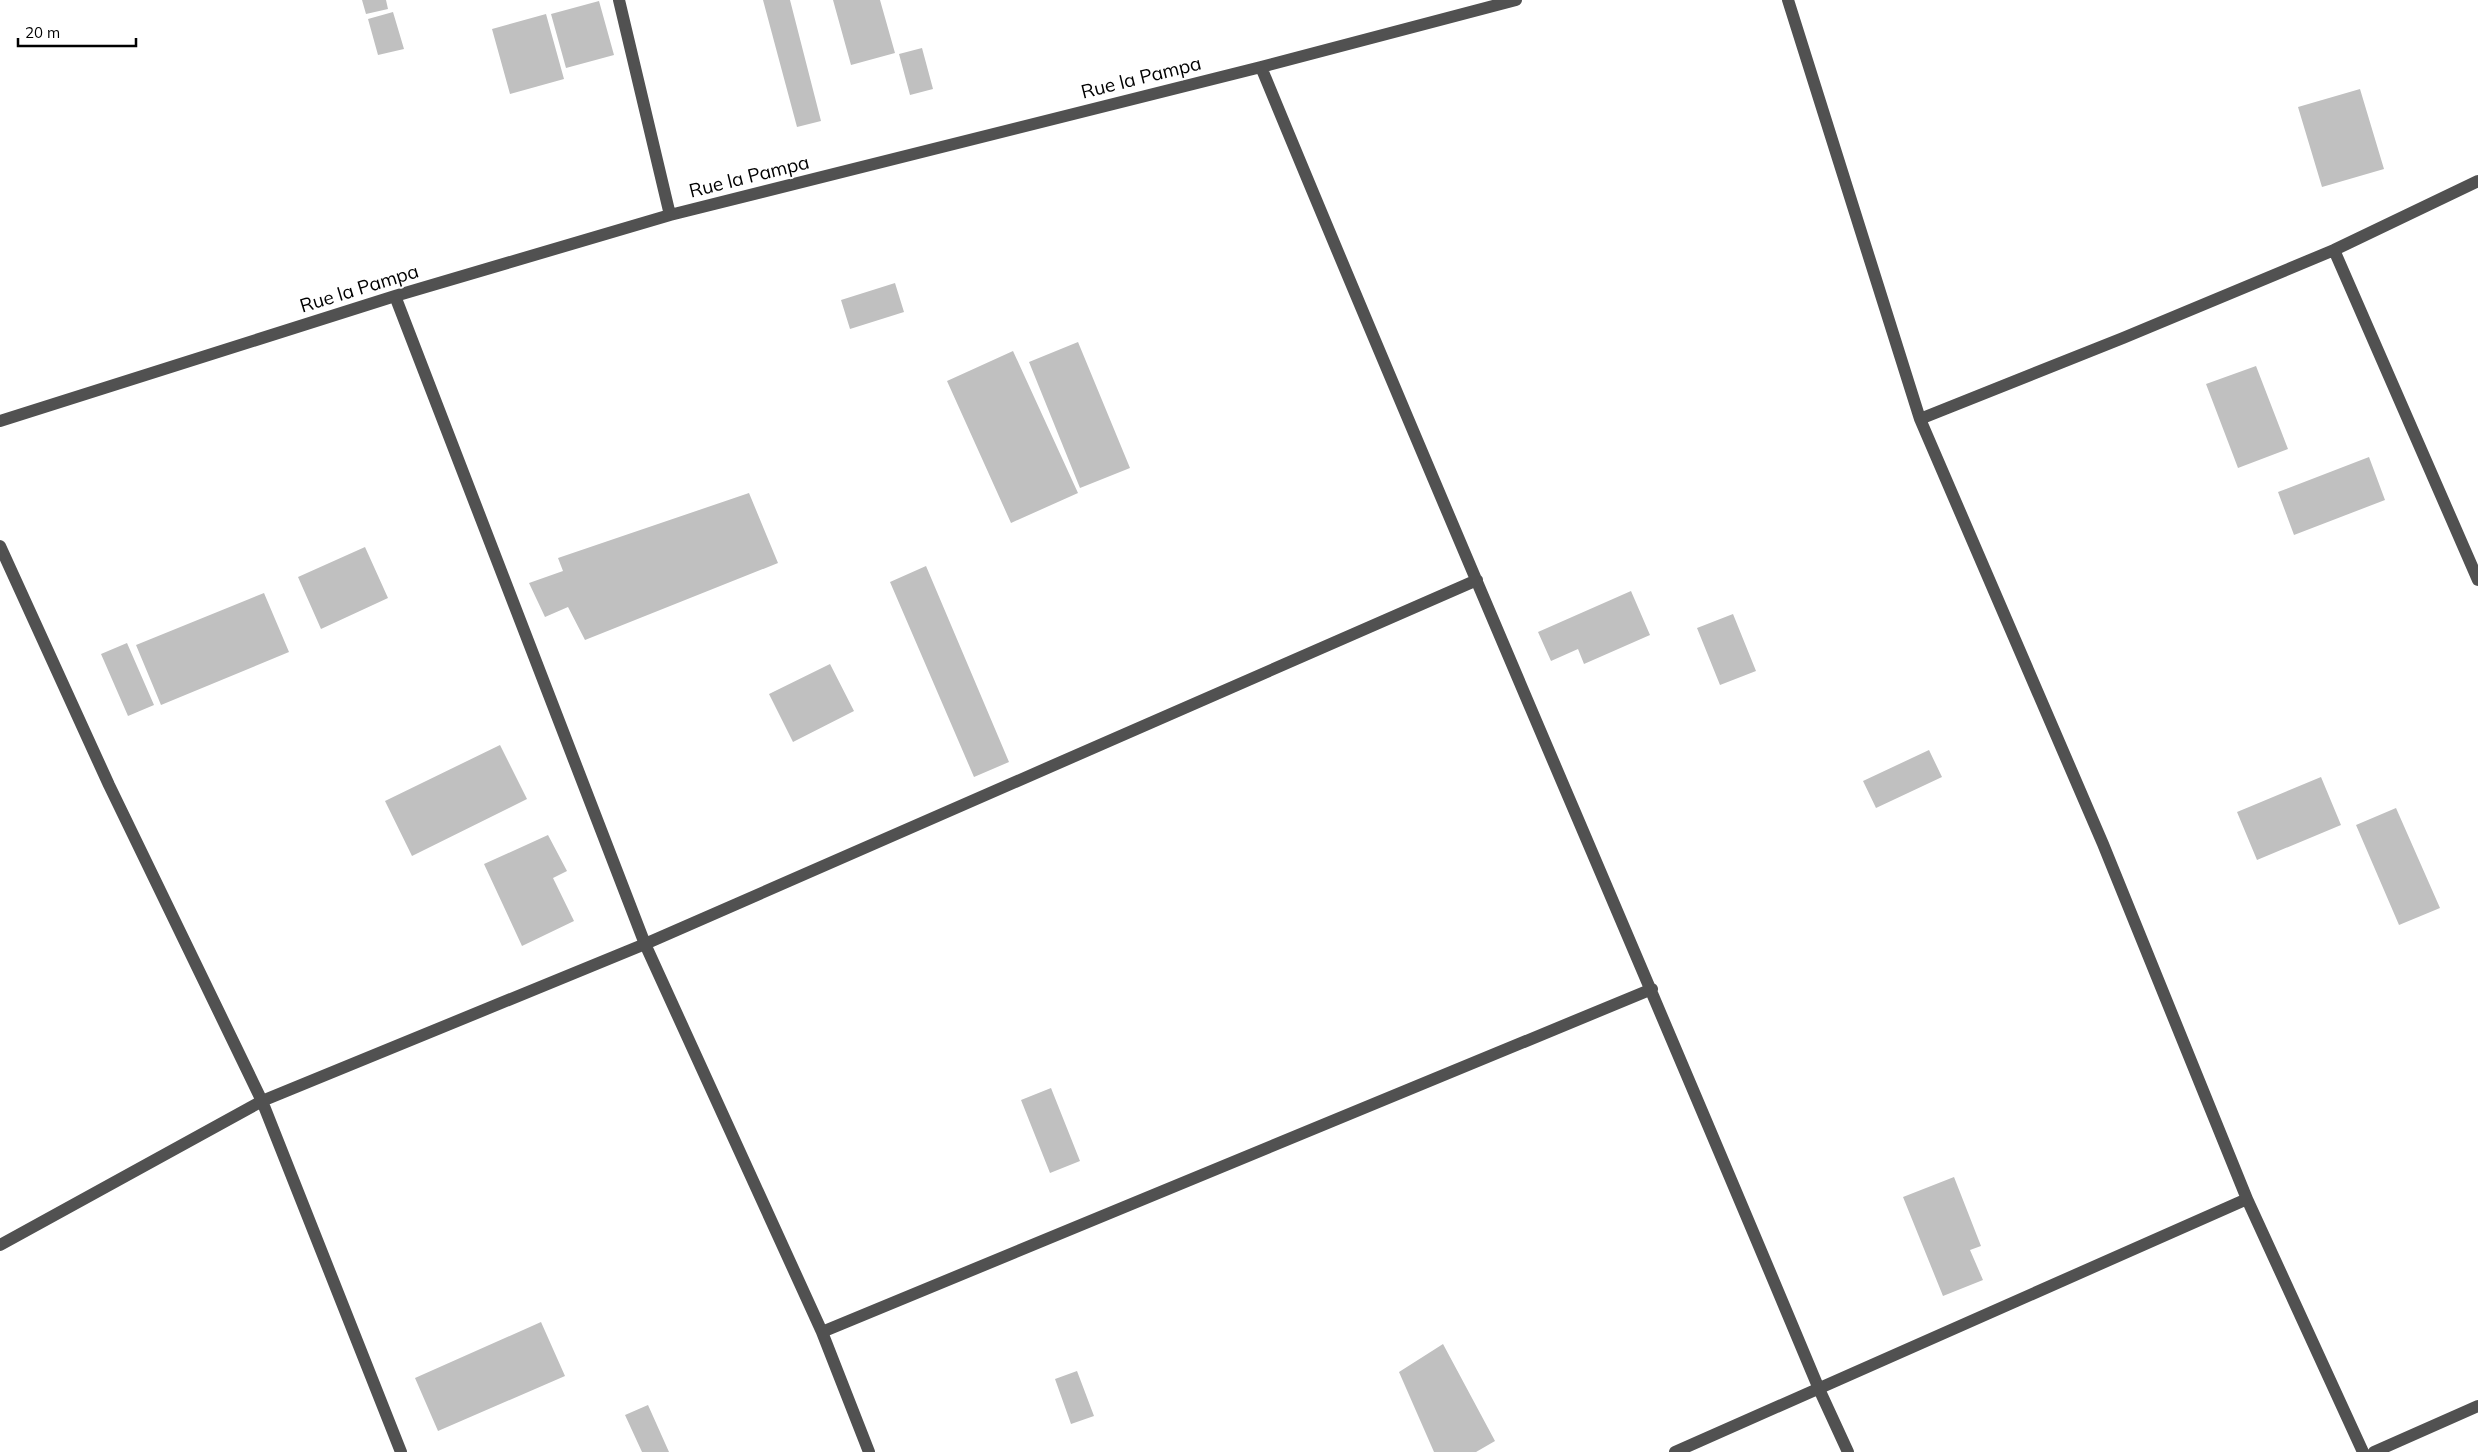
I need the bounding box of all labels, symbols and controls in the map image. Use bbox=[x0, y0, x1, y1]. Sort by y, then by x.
scale bar bbox=[18, 15, 135, 47]
text: 20 m bbox=[25, 23, 60, 42]
street label: Rue la Pampa bbox=[1078, 50, 1204, 104]
street label: Rue la Pampa bbox=[686, 149, 812, 203]
street label: Rue la Pampa bbox=[297, 259, 421, 317]

